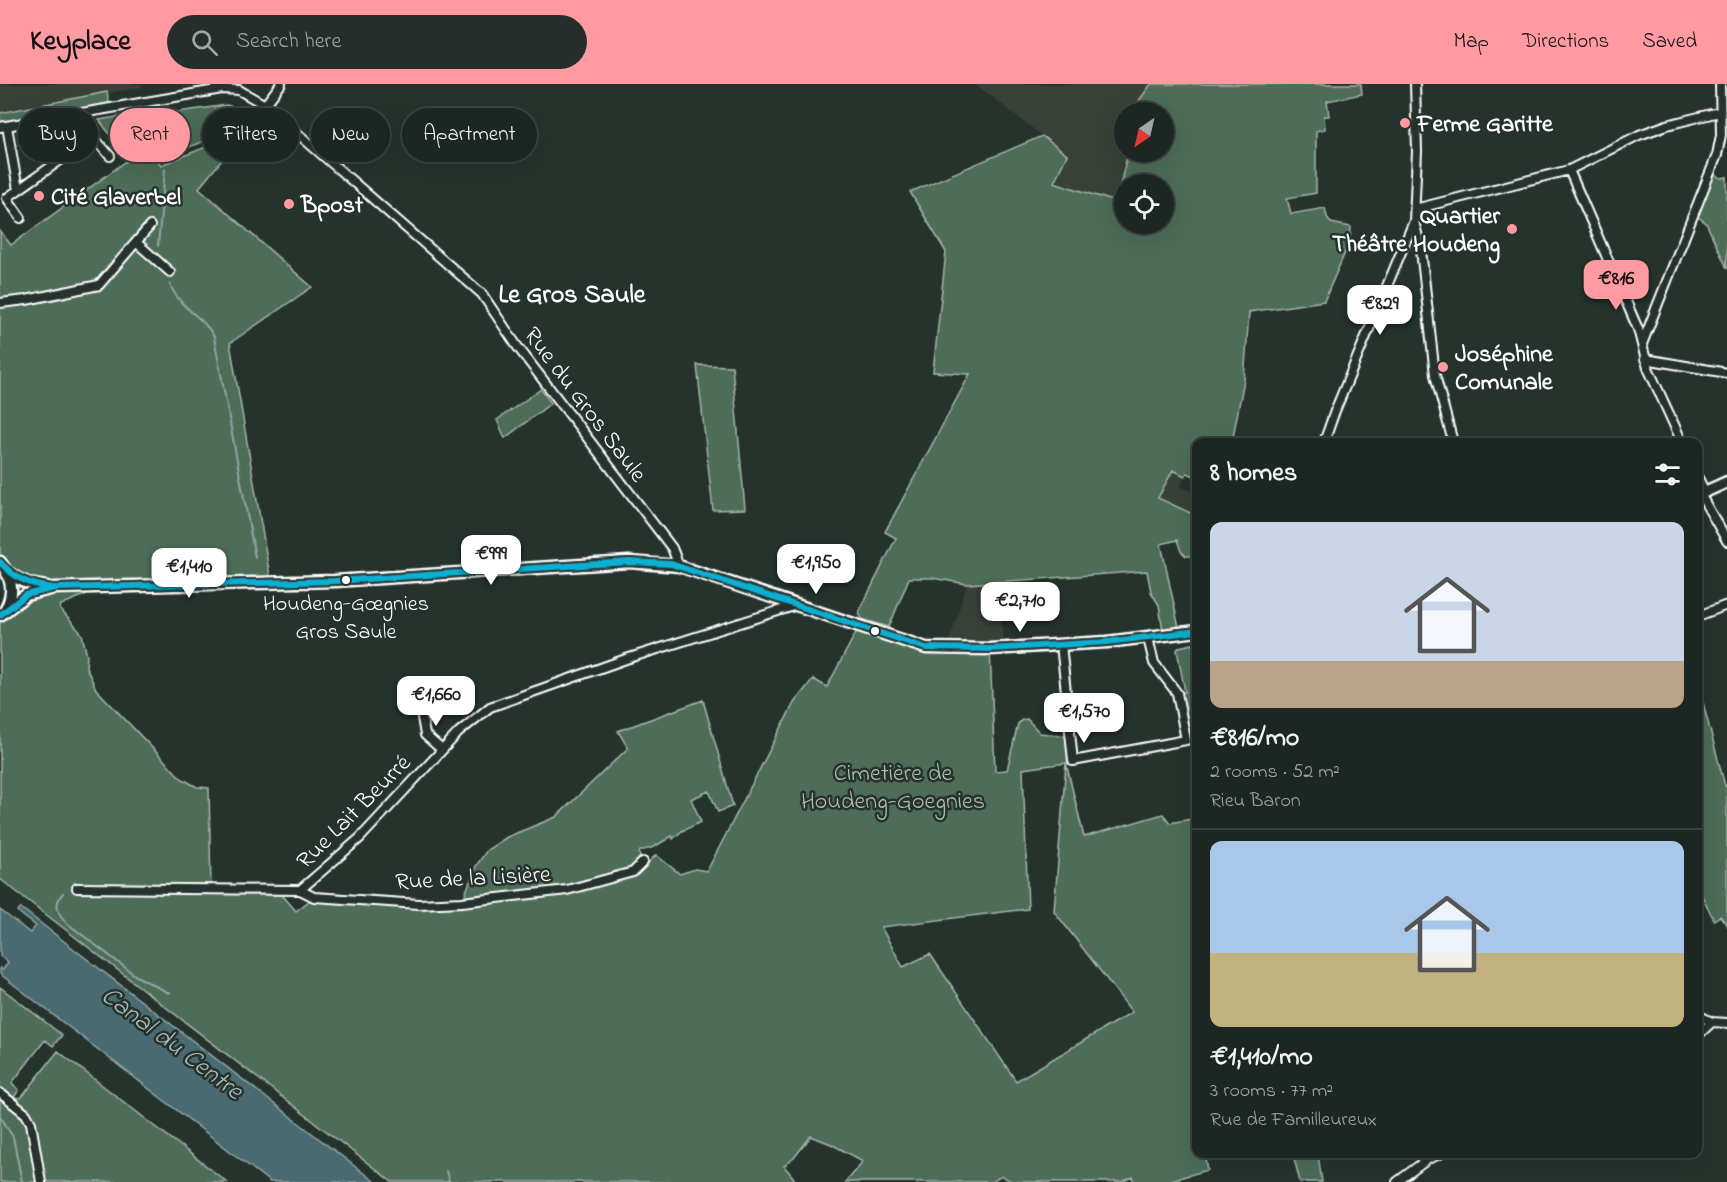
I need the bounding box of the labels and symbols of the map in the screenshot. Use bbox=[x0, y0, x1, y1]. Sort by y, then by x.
north arrow bbox=[1114, 102, 1174, 162]
place label: Ferme Garitte bbox=[1416, 108, 1554, 143]
marker: Ferme Garitte bbox=[1398, 116, 1412, 130]
place label: Cité Glaverbel bbox=[51, 181, 181, 216]
marker: Cité Glaverbel bbox=[32, 189, 46, 203]
place label: Bpost bbox=[300, 189, 364, 224]
marker: Bpost bbox=[282, 197, 296, 211]
place label: Quartier Théâtre Houdeng bbox=[1332, 200, 1501, 264]
marker: Quartier Théâtre Houdeng bbox=[1505, 222, 1519, 236]
pin: €816 bbox=[1580, 260, 1652, 311]
district label: Le Gros Saule bbox=[499, 277, 647, 315]
pin: €829 bbox=[1344, 285, 1416, 336]
street label: Rue du Gros Saule bbox=[514, 320, 654, 491]
place label: Joséphine Comunale bbox=[1455, 338, 1554, 401]
marker: Joséphine Comunale bbox=[1436, 360, 1450, 374]
pin: €999 bbox=[455, 535, 527, 586]
pin: €1,950 bbox=[767, 544, 865, 595]
pin: €1,410 bbox=[140, 548, 238, 599]
marker: Houdeng-Gœgnies Gros Saule bbox=[340, 574, 352, 586]
pin: €2,710 bbox=[971, 582, 1069, 633]
place label: Houdeng-Gœgnies Gros Saule bbox=[263, 589, 429, 649]
unlabelled marker bbox=[869, 625, 881, 637]
pin: €1,660 bbox=[387, 676, 485, 727]
pin: €1,570 bbox=[1035, 693, 1133, 744]
street label: Rue Lait Beurré bbox=[289, 747, 420, 878]
park label: Cimetière de Houdeng-Goegnies bbox=[801, 757, 985, 820]
street label: Rue de la Lisière bbox=[395, 858, 552, 901]
water label: Canal du Centre bbox=[92, 978, 251, 1111]

